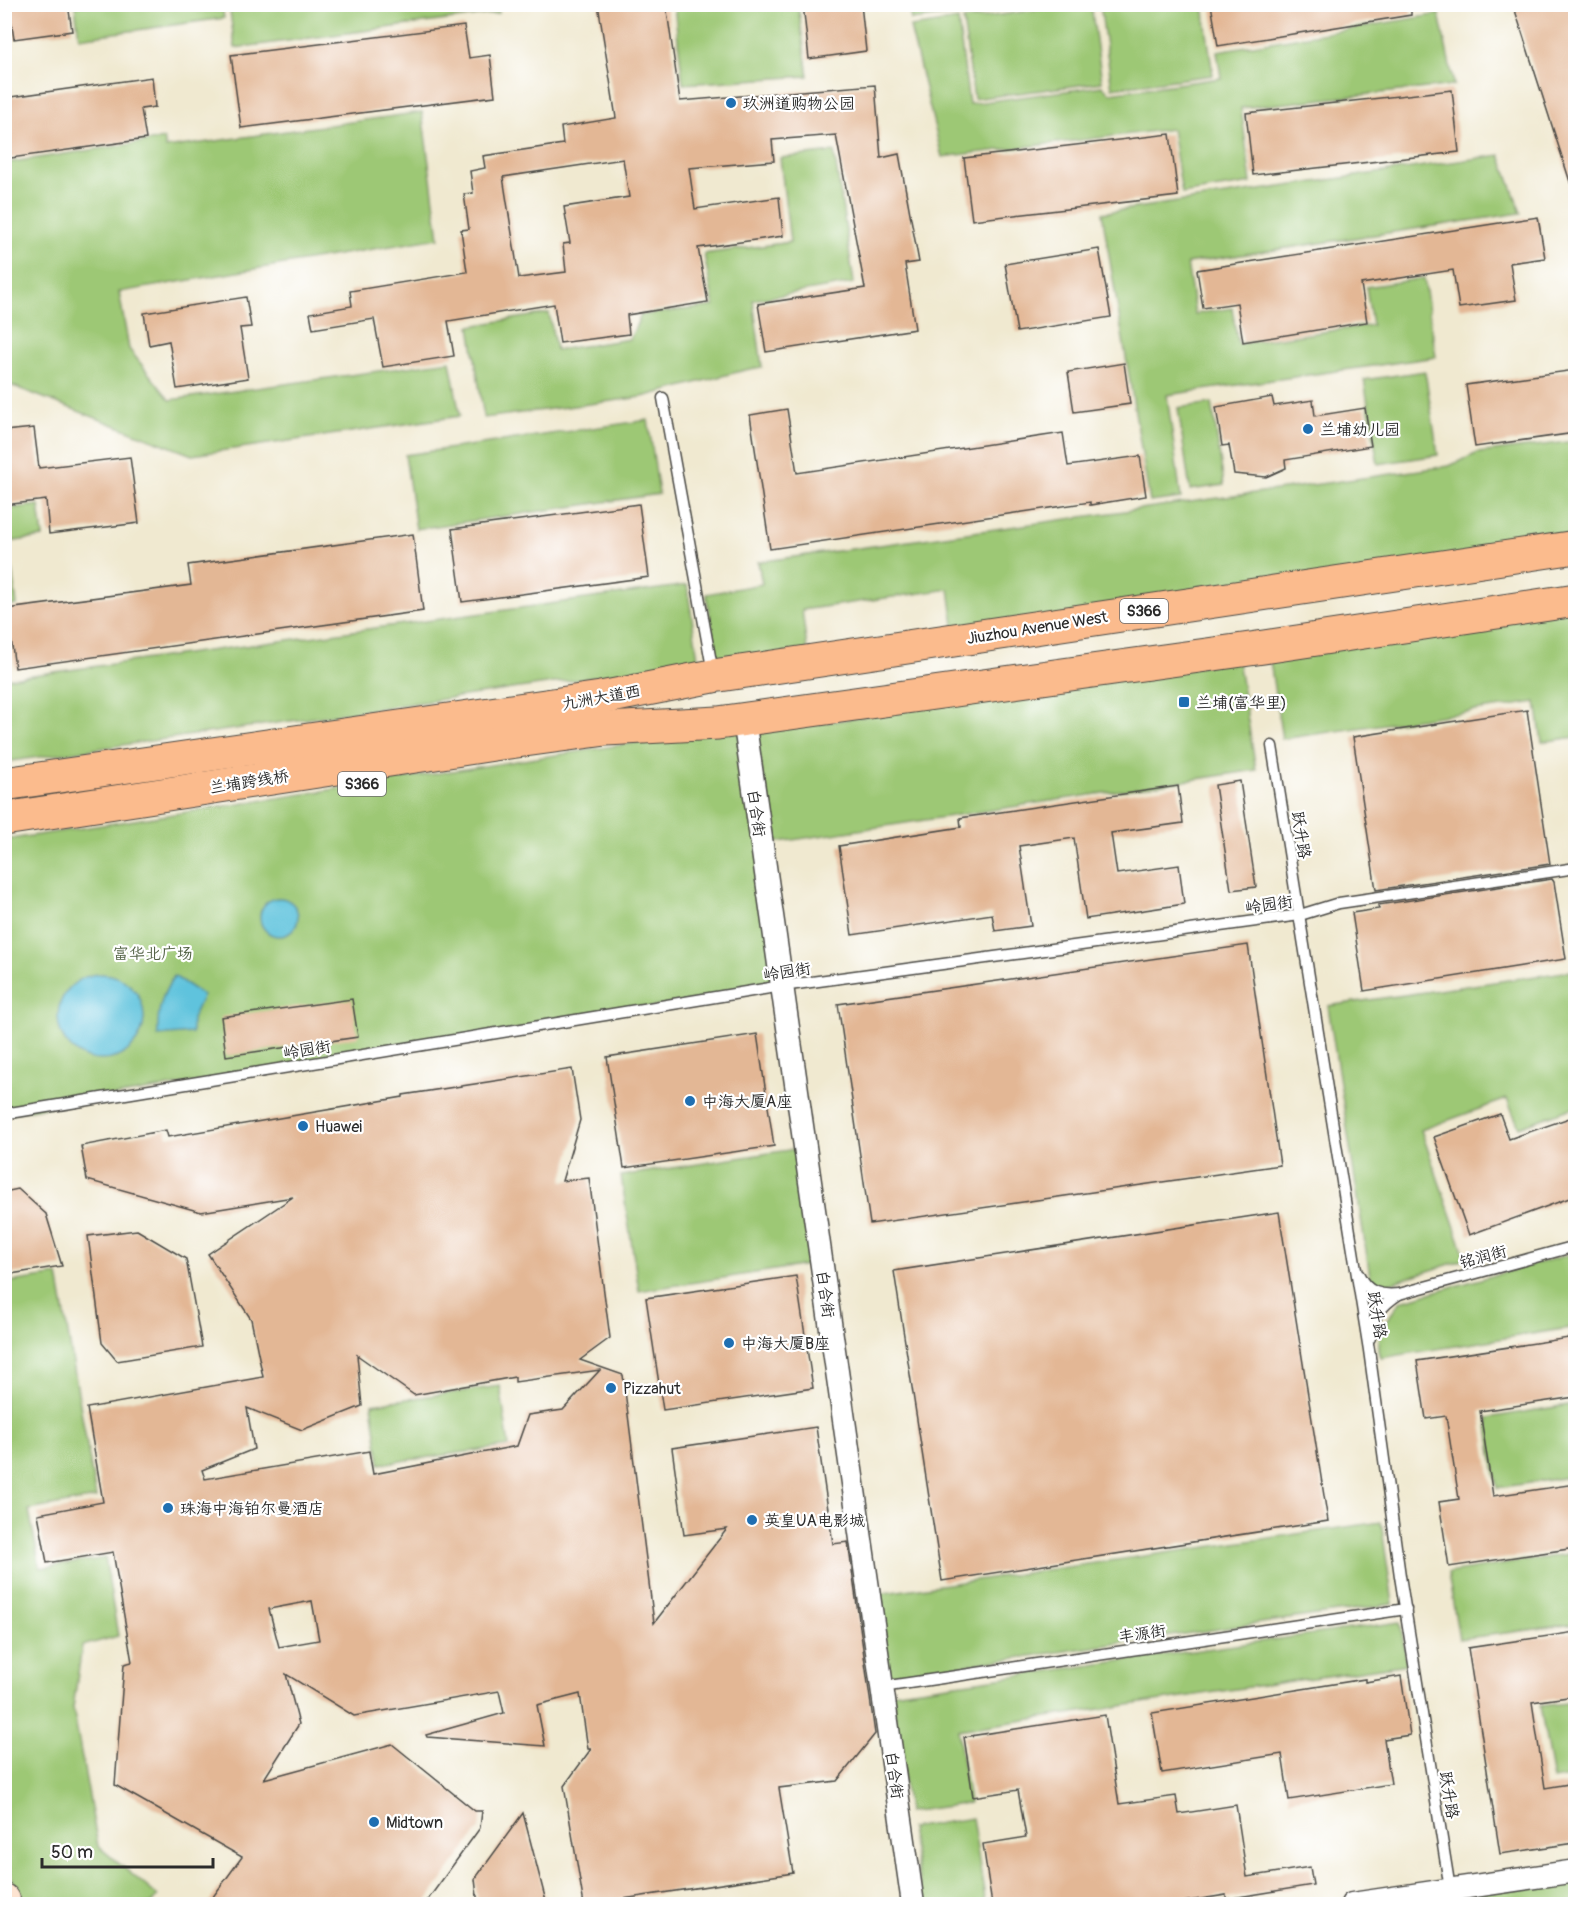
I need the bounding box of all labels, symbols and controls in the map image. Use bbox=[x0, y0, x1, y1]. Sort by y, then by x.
place label: 玖洲道购物公园 bbox=[743, 94, 855, 114]
marker: 玖洲道购物公园 bbox=[724, 96, 738, 110]
place label: 兰埔幼儿园 bbox=[1320, 420, 1400, 440]
marker: 兰埔幼儿园 bbox=[1301, 422, 1315, 436]
road number: S366 bbox=[1120, 599, 1168, 623]
street label: Jiuzhou Avenue West bbox=[965, 607, 1110, 649]
street label: 九洲大道西 bbox=[560, 681, 642, 715]
place label: 兰埔(富华里) bbox=[1196, 693, 1287, 713]
marker: 兰埔(富华里) bbox=[1177, 695, 1191, 709]
street label: 兰埔跨线桥 bbox=[208, 766, 290, 798]
road number: S366 bbox=[338, 772, 386, 796]
street label: 白合街 bbox=[743, 788, 769, 838]
street label: 跃升路 bbox=[1287, 810, 1315, 860]
street label: 岭园街 bbox=[1244, 892, 1294, 918]
park label: 富华北广场 bbox=[113, 944, 193, 964]
street label: 岭园街 bbox=[762, 958, 812, 986]
street label: 岭园街 bbox=[282, 1036, 332, 1064]
place label: 中海大厦A座 bbox=[702, 1092, 792, 1112]
marker: 中海大厦A座 bbox=[683, 1094, 697, 1108]
place label: Huawei bbox=[315, 1117, 362, 1137]
marker: Huawei bbox=[296, 1119, 310, 1133]
street label: 铭润街 bbox=[1457, 1241, 1509, 1273]
street label: 白合街 bbox=[812, 1269, 838, 1319]
street label: 跃升路 bbox=[1363, 1290, 1391, 1340]
place label: 中海大厦B座 bbox=[741, 1334, 830, 1354]
marker: 中海大厦B座 bbox=[722, 1336, 736, 1350]
place label: Pizzahut bbox=[623, 1379, 681, 1399]
marker: Pizzahut bbox=[604, 1381, 618, 1395]
place label: 珠海中海铂尔曼酒店 bbox=[180, 1499, 324, 1519]
marker: 珠海中海铂尔曼酒店 bbox=[161, 1501, 175, 1515]
place label: 英皇UA电影城 bbox=[764, 1511, 865, 1531]
marker: 英皇UA电影城 bbox=[745, 1513, 759, 1527]
street label: 丰源街 bbox=[1117, 1621, 1167, 1647]
street label: 白合街 bbox=[881, 1750, 907, 1800]
street label: 跃升路 bbox=[1435, 1770, 1463, 1820]
place label: Midtown bbox=[386, 1813, 443, 1833]
marker: Midtown bbox=[367, 1815, 381, 1829]
scale bar bbox=[42, 1831, 213, 1869]
text: 50 m bbox=[51, 1841, 93, 1864]

